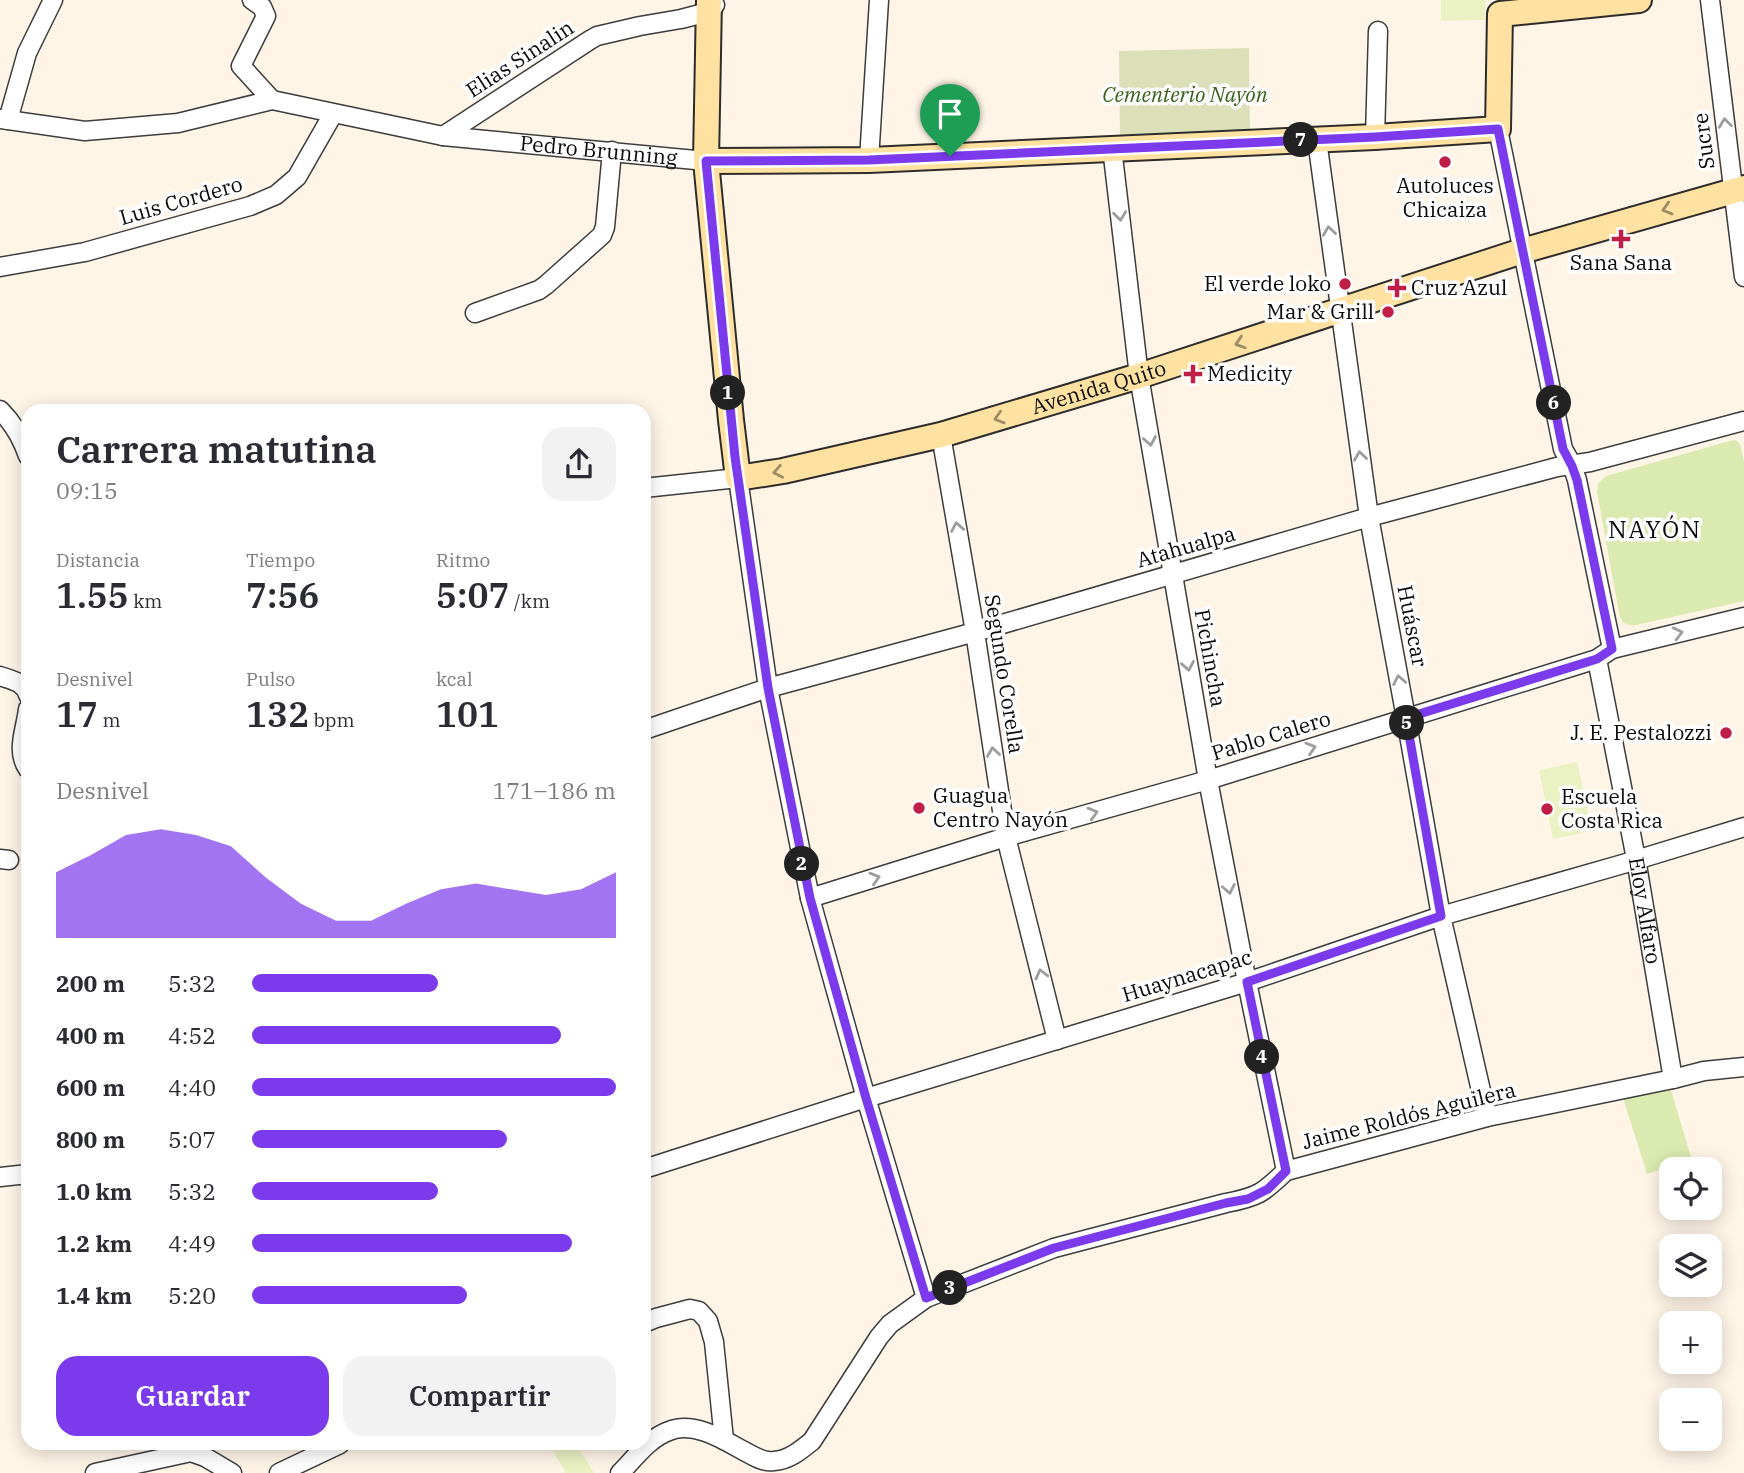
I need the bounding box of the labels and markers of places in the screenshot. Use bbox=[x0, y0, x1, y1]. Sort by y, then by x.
pin bbox=[920, 84, 980, 156]
pin: 7 bbox=[1284, 122, 1318, 158]
marker: Autoluces Chicaiza bbox=[1437, 154, 1453, 170]
place label: Autoluces Chicaiza bbox=[1396, 171, 1494, 223]
marker: Sana Sana bbox=[1613, 231, 1629, 247]
place label: Sana Sana bbox=[1570, 248, 1672, 276]
place label: El verde loko bbox=[1204, 269, 1331, 297]
place label: Cruz Azul bbox=[1411, 273, 1507, 301]
marker: El verde loko bbox=[1337, 276, 1353, 292]
marker: Cruz Azul bbox=[1389, 280, 1405, 296]
place label: Mar & Grill bbox=[1267, 297, 1374, 325]
marker: Mar & Grill bbox=[1380, 304, 1396, 320]
place label: Medicity bbox=[1207, 359, 1293, 387]
marker: Medicity bbox=[1185, 366, 1201, 382]
pin: 1 bbox=[710, 376, 746, 410]
pin: 6 bbox=[1536, 386, 1572, 420]
pin: 5 bbox=[1390, 706, 1424, 740]
place label: J. E. Pestalozzi bbox=[1570, 718, 1712, 746]
marker: J. E. Pestalozzi bbox=[1718, 725, 1734, 741]
place label: Guagua Centro Nayón bbox=[933, 781, 1068, 833]
place label: Escuela Costa Rica bbox=[1561, 782, 1663, 834]
marker: Guagua Centro Nayón bbox=[911, 800, 927, 816]
marker: Escuela Costa Rica bbox=[1539, 801, 1555, 817]
pin: 2 bbox=[784, 846, 820, 882]
pin: 4 bbox=[1244, 1040, 1280, 1074]
pin: 3 bbox=[932, 1270, 968, 1306]

